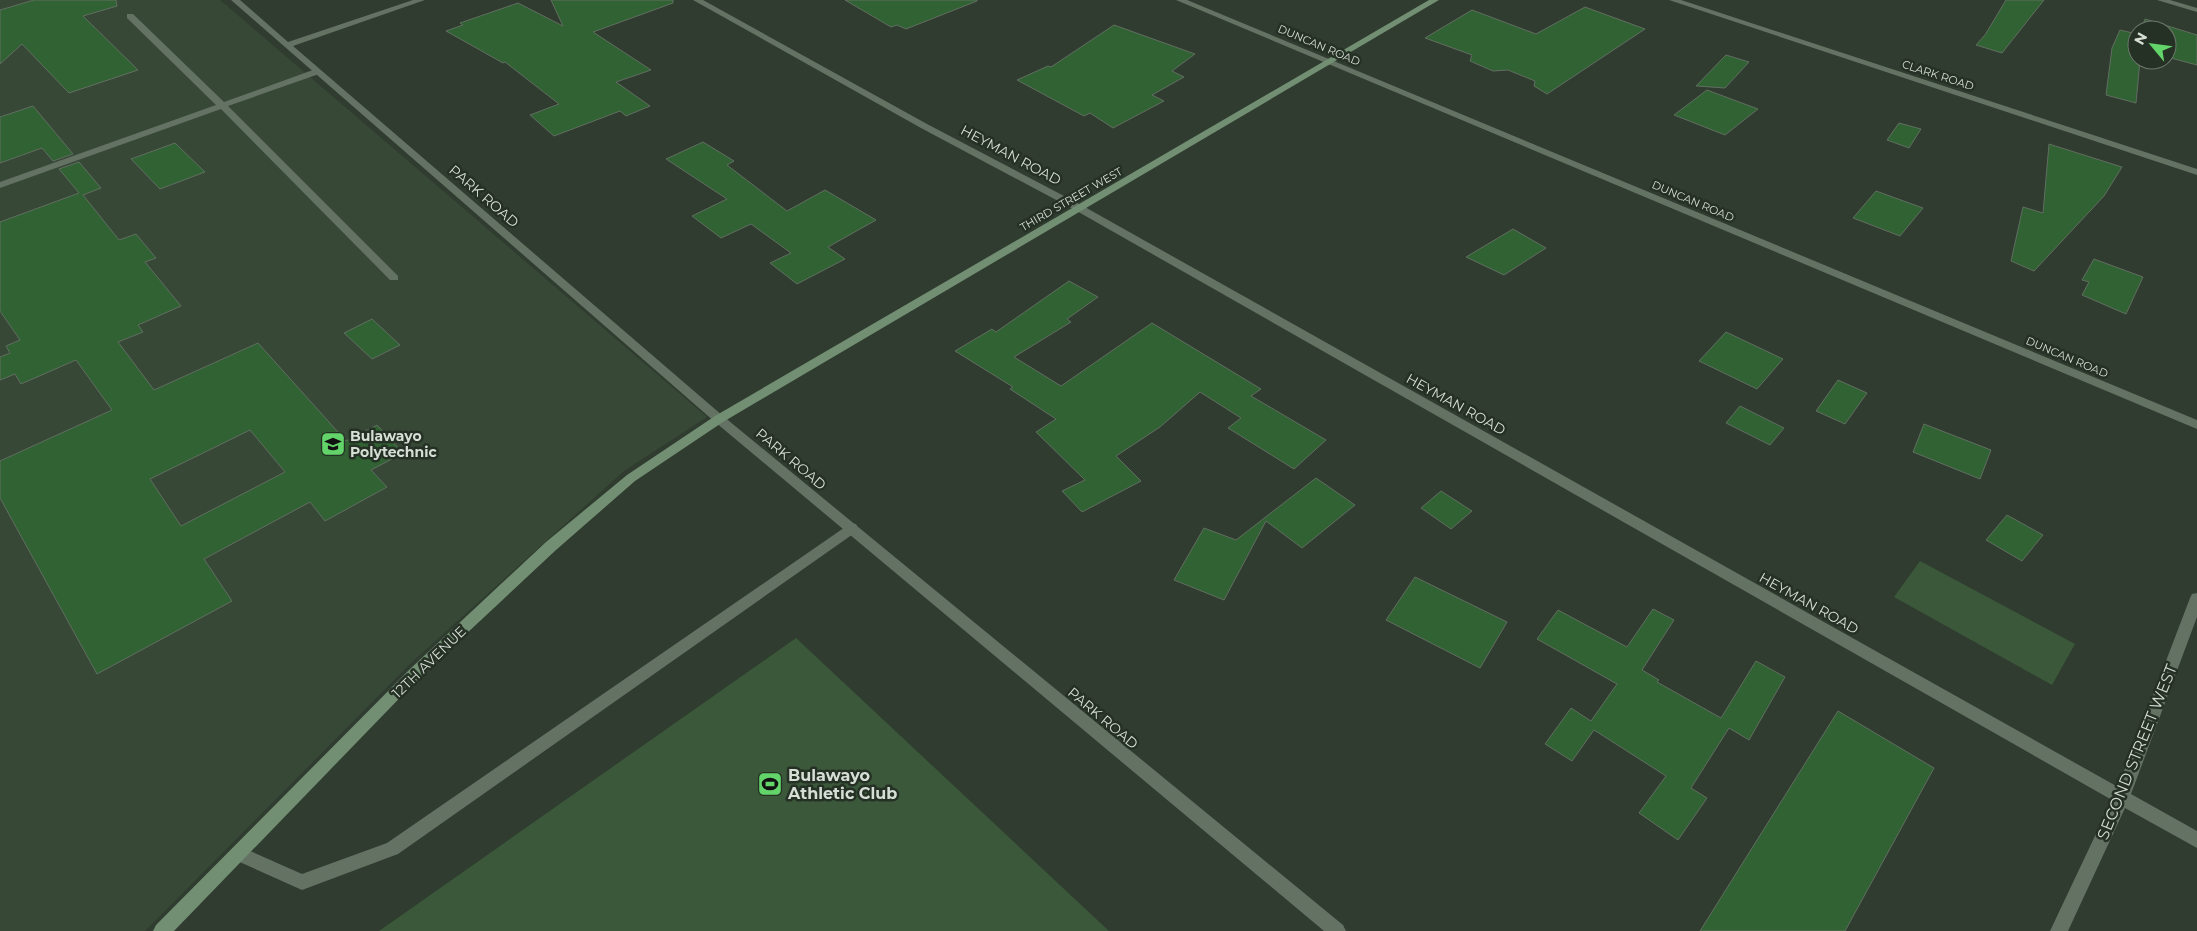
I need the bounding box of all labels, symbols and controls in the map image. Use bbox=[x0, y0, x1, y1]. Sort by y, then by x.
north arrow bbox=[2127, 20, 2177, 70]
street label: DUNCAN ROAD bbox=[1276, 21, 1362, 69]
text: N bbox=[2130, 29, 2151, 48]
street label: CLARK ROAD bbox=[1900, 57, 1976, 93]
street label: HEYMAN ROAD bbox=[958, 121, 1064, 189]
street label: PARK ROAD bbox=[445, 161, 523, 231]
street label: THIRD STREET WEST bbox=[1017, 164, 1125, 234]
street label: DUNCAN ROAD bbox=[1650, 177, 1736, 225]
street label: DUNCAN ROAD bbox=[2024, 333, 2110, 381]
street label: HEYMAN ROAD bbox=[1403, 369, 1509, 439]
street label: PARK ROAD bbox=[752, 424, 830, 494]
place label: Bulawayo Polytechnic bbox=[350, 427, 437, 461]
school or university icon: Bulawayo Polytechnic bbox=[320, 431, 346, 457]
street label: HEYMAN ROAD bbox=[1756, 568, 1862, 638]
street label: 12TH AVENUE bbox=[388, 622, 470, 702]
street label: SECOND STREET WEST bbox=[2093, 661, 2181, 842]
street label: PARK ROAD bbox=[1064, 683, 1142, 753]
place label: Bulawayo Athletic Club bbox=[787, 766, 897, 803]
sports icon: Bulawayo Athletic Club bbox=[757, 771, 783, 797]

